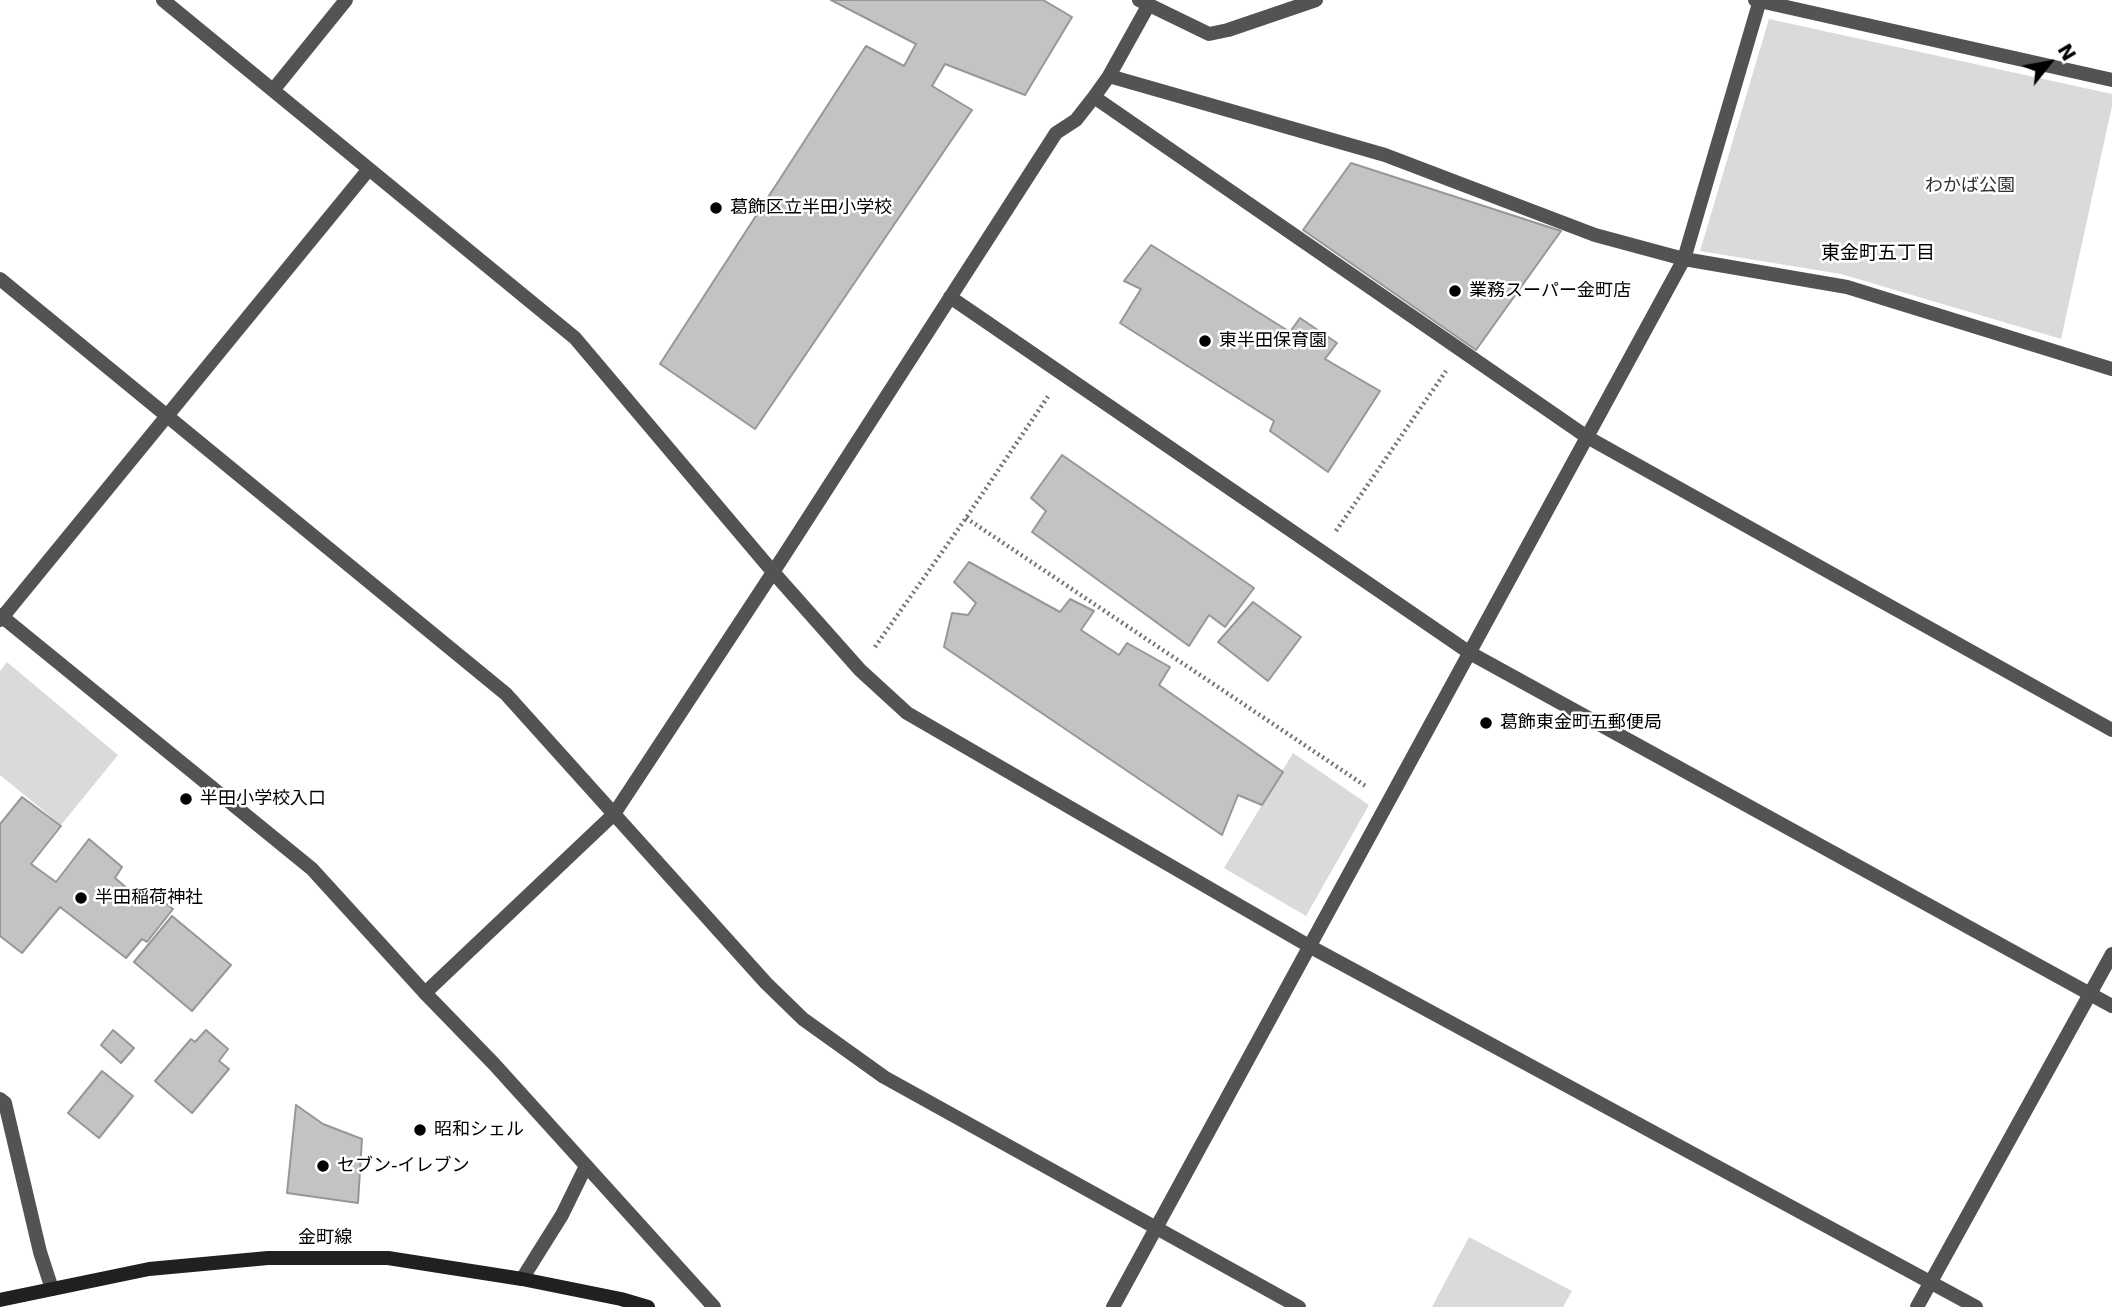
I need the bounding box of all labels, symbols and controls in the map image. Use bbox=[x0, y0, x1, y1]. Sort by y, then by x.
north arrow bbox=[2014, 28, 2084, 98]
text: N bbox=[2053, 40, 2081, 65]
park label: わかば公園 bbox=[1925, 175, 2015, 197]
place label: 葛飾区立半田小学校 bbox=[730, 197, 892, 219]
marker: 葛飾区立半田小学校 bbox=[708, 200, 724, 216]
district label: 東金町五丁目 bbox=[1821, 243, 1935, 265]
place label: 業務スーパー金町店 bbox=[1469, 280, 1631, 302]
marker: 業務スーパー金町店 bbox=[1447, 283, 1463, 299]
place label: 東半田保育園 bbox=[1219, 330, 1327, 352]
marker: 東半田保育園 bbox=[1197, 333, 1213, 349]
place label: 葛飾東金町五郵便局 bbox=[1500, 712, 1662, 734]
marker: 葛飾東金町五郵便局 bbox=[1478, 715, 1494, 731]
place label: 半田小学校入口 bbox=[200, 788, 326, 810]
marker: 半田小学校入口 bbox=[178, 791, 194, 807]
place label: 半田稲荷神社 bbox=[95, 887, 203, 909]
marker: 半田稲荷神社 bbox=[73, 890, 89, 906]
place label: 昭和シェル bbox=[434, 1119, 524, 1141]
marker: 昭和シェル bbox=[412, 1122, 428, 1138]
place label: セブン-イレブン bbox=[337, 1155, 469, 1177]
marker: セブン-イレブン bbox=[315, 1158, 331, 1174]
street label: 金町線 bbox=[298, 1227, 352, 1249]

